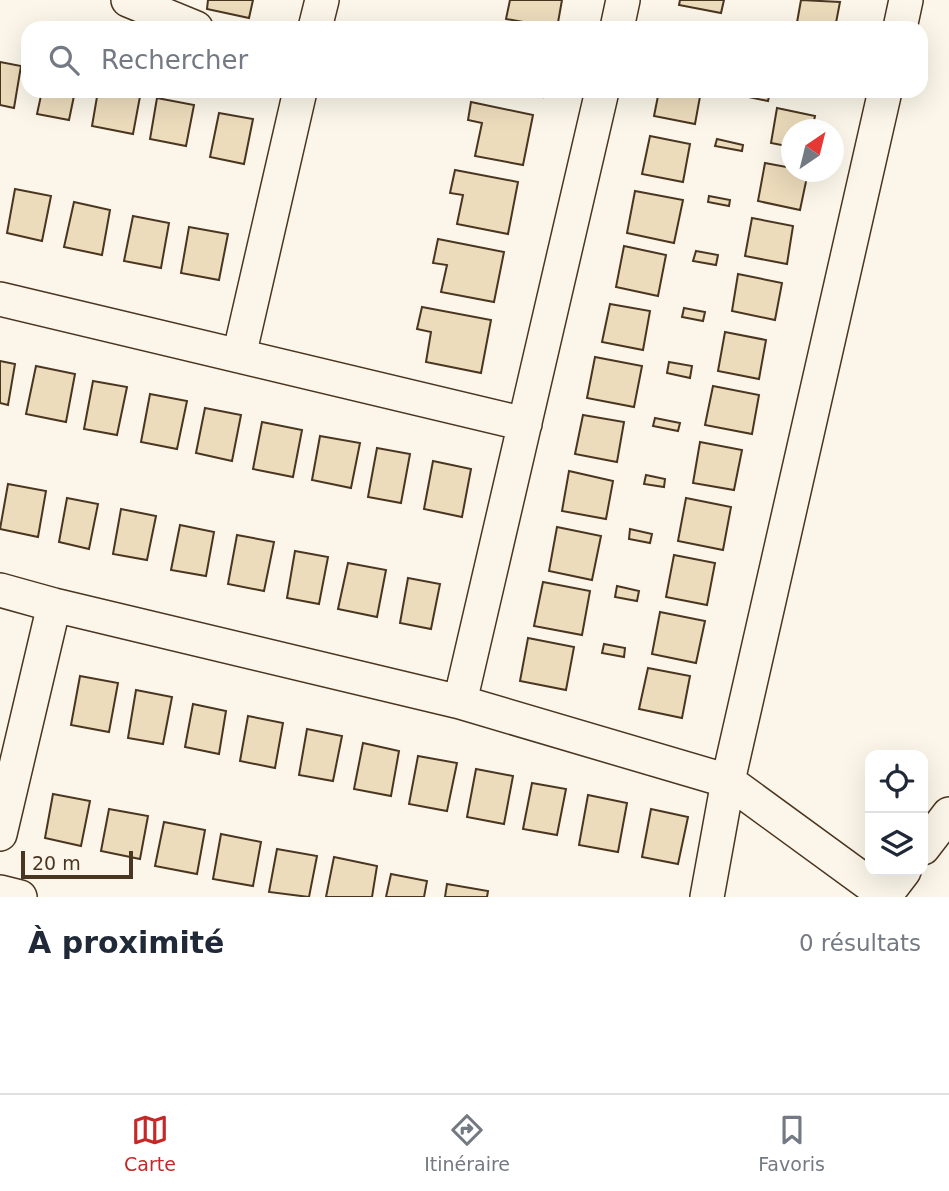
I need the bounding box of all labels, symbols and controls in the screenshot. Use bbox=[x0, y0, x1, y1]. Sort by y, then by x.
search box bbox=[21, 21, 928, 98]
icon: search bbox=[45, 41, 83, 79]
text: Rechercher bbox=[101, 45, 248, 75]
north arrow bbox=[781, 119, 844, 182]
map controls bbox=[865, 750, 928, 876]
button: locate bbox=[865, 750, 928, 813]
button: layers bbox=[865, 813, 928, 876]
scale bar bbox=[21, 848, 133, 880]
text: 20 m bbox=[32, 852, 81, 874]
text: À proximité bbox=[28, 925, 224, 960]
text: 0 résultats bbox=[799, 930, 921, 956]
tab: Carte bbox=[124, 1111, 176, 1175]
tab: Itinéraire bbox=[424, 1111, 510, 1175]
tab: Favoris bbox=[758, 1111, 825, 1175]

